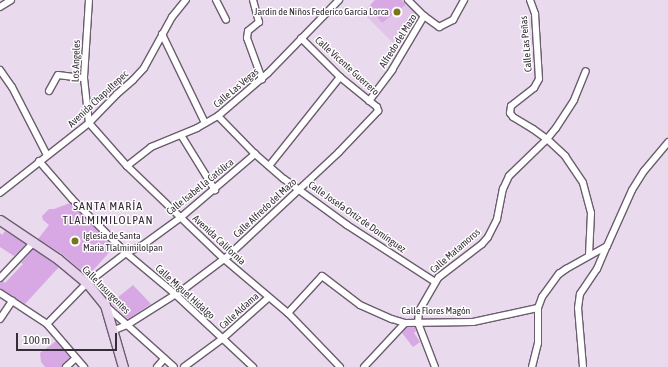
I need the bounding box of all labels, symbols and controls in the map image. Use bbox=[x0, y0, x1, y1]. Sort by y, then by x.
place label: Jardin de Niños Federico Garcia Lorca bbox=[254, 6, 389, 18]
marker: Jardin de Niños Federico Garcia Lorca bbox=[392, 7, 402, 17]
street label: Alfredo del Mazo bbox=[377, 12, 419, 70]
street label: Calle Las Peñas bbox=[518, 16, 534, 72]
street label: Calle Vicente Guerrero bbox=[313, 34, 381, 98]
street label: Los Angeles bbox=[69, 40, 83, 82]
street label: Calle Las Vegas bbox=[211, 66, 261, 110]
street label: Avenida Chapultepec bbox=[65, 68, 131, 130]
street label: Calle Isabel la Católica bbox=[164, 156, 236, 218]
street label: Calle Alfredo del Mazo bbox=[231, 176, 299, 240]
street label: Calle Josefa Ortiz de Domínguez bbox=[306, 179, 408, 255]
district label: SANTA MARÍA TLALMIMILOLPAN bbox=[62, 200, 154, 228]
street label: Avenida California bbox=[190, 213, 248, 267]
street label: Calle Matamoros bbox=[428, 226, 482, 276]
place label: Iglesia de Santa Maria Tlalmimilolpan bbox=[83, 229, 163, 252]
marker: Iglesia de Santa Maria Tlalmimilolpan bbox=[70, 236, 80, 246]
street label: Calle Miguel Hidalgo bbox=[153, 262, 217, 322]
street label: Calle Insurgentes bbox=[79, 263, 133, 317]
street label: Calle Aldama bbox=[217, 290, 261, 332]
street label: Calle Flores Magón bbox=[402, 305, 470, 317]
scale bar bbox=[18, 325, 119, 351]
text: 100 m bbox=[23, 333, 50, 347]

